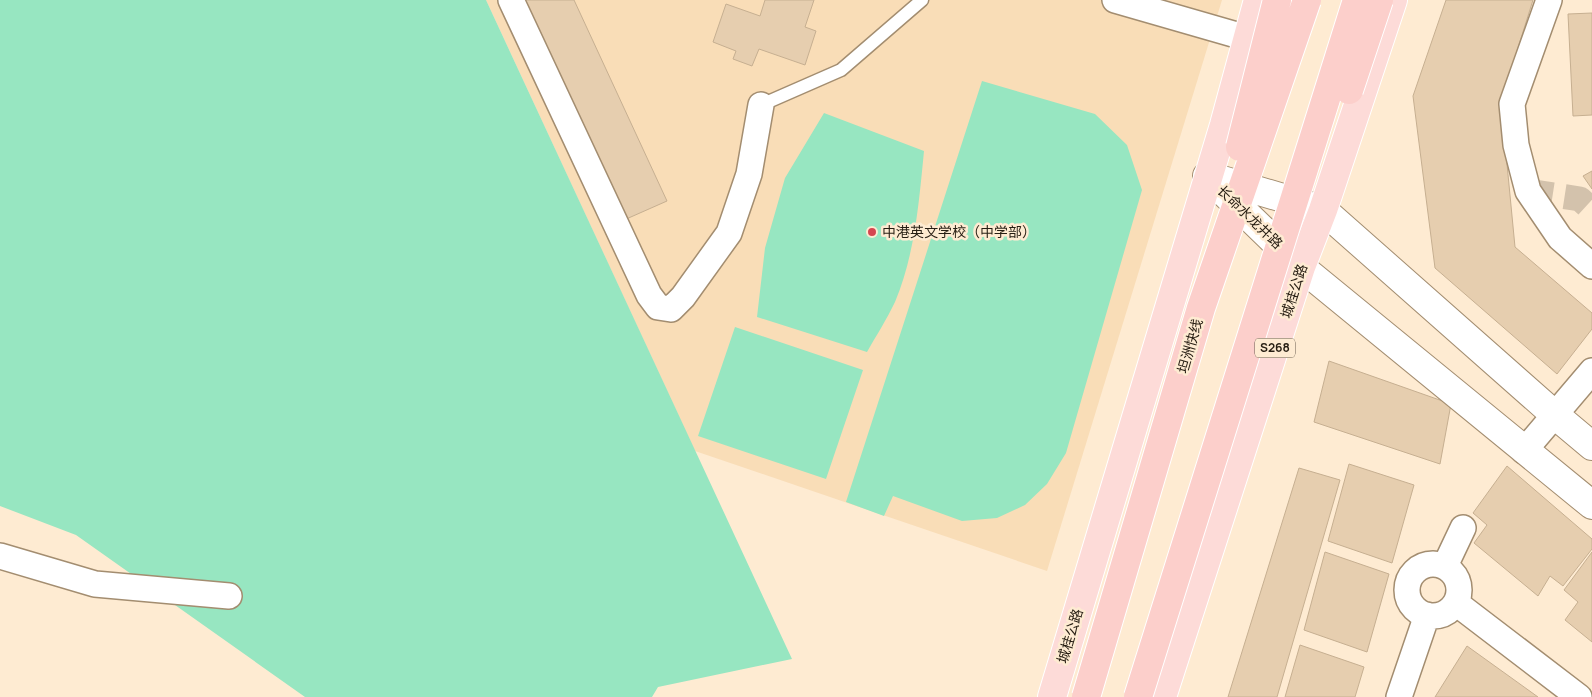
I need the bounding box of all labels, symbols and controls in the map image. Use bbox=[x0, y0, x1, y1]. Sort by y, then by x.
street label: 长命水龙井路 bbox=[1214, 181, 1287, 253]
place label: 中港英文学校（中学部） bbox=[882, 222, 1036, 241]
marker: 中港英文学校（中学部） bbox=[866, 226, 878, 238]
street label: 城桂公路 bbox=[1276, 261, 1311, 320]
street label: 坦洲快线 bbox=[1173, 316, 1206, 375]
road number: S268 bbox=[1255, 338, 1295, 358]
street label: 城桂公路 bbox=[1052, 606, 1087, 665]

